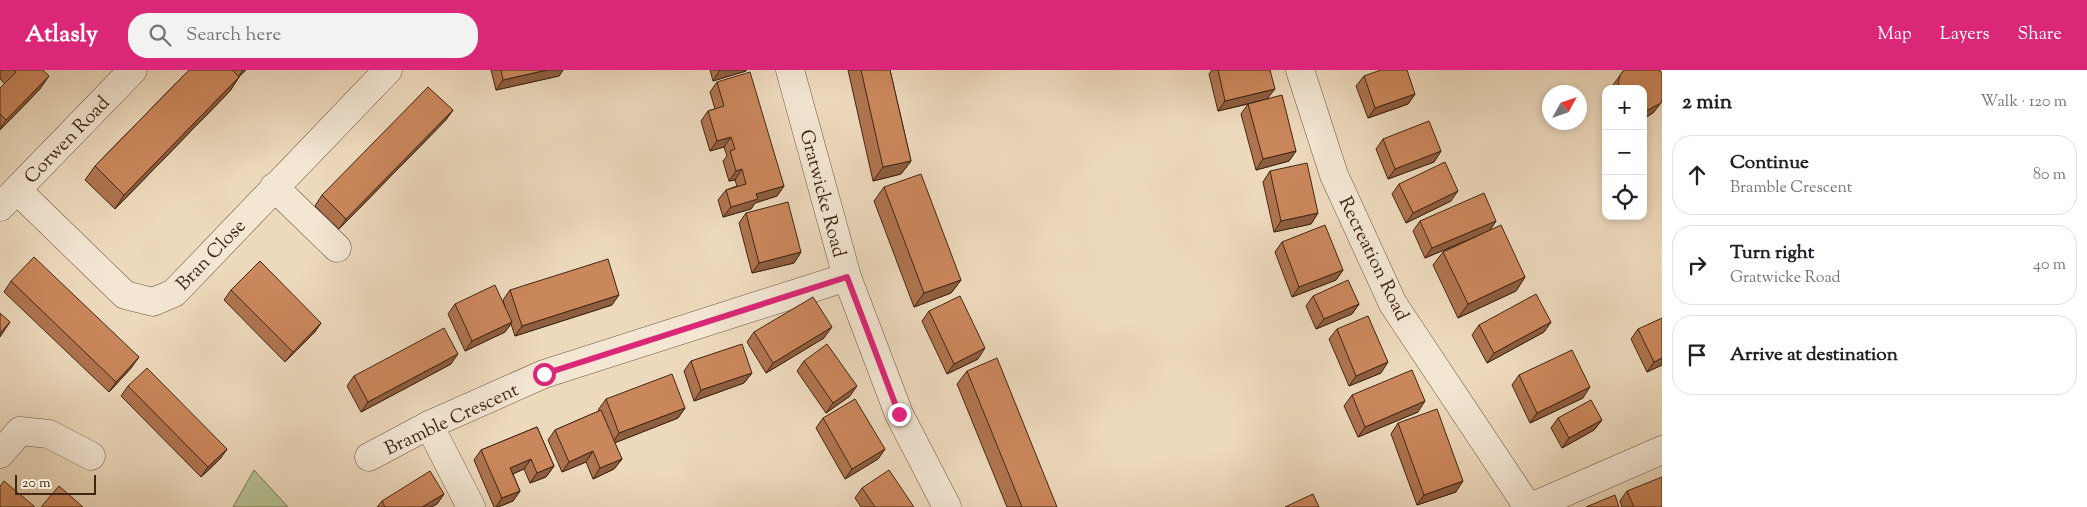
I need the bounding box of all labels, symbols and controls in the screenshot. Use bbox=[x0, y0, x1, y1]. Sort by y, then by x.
search box bbox=[128, 13, 478, 58]
text: Atlasly bbox=[25, 18, 98, 52]
icon: search bbox=[146, 21, 174, 49]
text: Search here bbox=[186, 22, 281, 49]
text: Map bbox=[1877, 22, 1912, 48]
text: Layers bbox=[1940, 22, 1990, 48]
text: Share bbox=[2018, 22, 2062, 48]
north arrow bbox=[1542, 85, 1587, 130]
map controls bbox=[1602, 85, 1647, 220]
button: + bbox=[1602, 85, 1647, 130]
text: 2 min bbox=[1682, 88, 1732, 118]
street label: Corwen Road bbox=[19, 91, 117, 191]
text: Walk · 120 m bbox=[1981, 91, 2067, 114]
street label: Gratwicke Road bbox=[792, 127, 852, 261]
button: − bbox=[1602, 130, 1647, 175]
text: Continue bbox=[1730, 150, 1809, 177]
icon: ahead bbox=[1683, 161, 1711, 189]
text: 80 m bbox=[2033, 164, 2066, 187]
button: locate bbox=[1602, 175, 1647, 220]
text: Bramble Crescent bbox=[1730, 177, 1852, 200]
street label: Recreation Road bbox=[1331, 192, 1415, 326]
street label: Bran Close bbox=[171, 214, 253, 298]
text: Turn right bbox=[1730, 240, 1814, 267]
icon: right bbox=[1683, 251, 1711, 279]
text: 40 m bbox=[2033, 254, 2066, 277]
text: Gratwicke Road bbox=[1730, 267, 1841, 290]
icon: arrive bbox=[1683, 341, 1711, 369]
text: Arrive at destination bbox=[1730, 342, 1898, 369]
route start bbox=[533, 363, 556, 386]
street label: Bramble Crescent bbox=[381, 377, 524, 463]
route end bbox=[888, 403, 911, 426]
scale bar bbox=[15, 472, 96, 495]
text: 20 m bbox=[22, 474, 51, 494]

